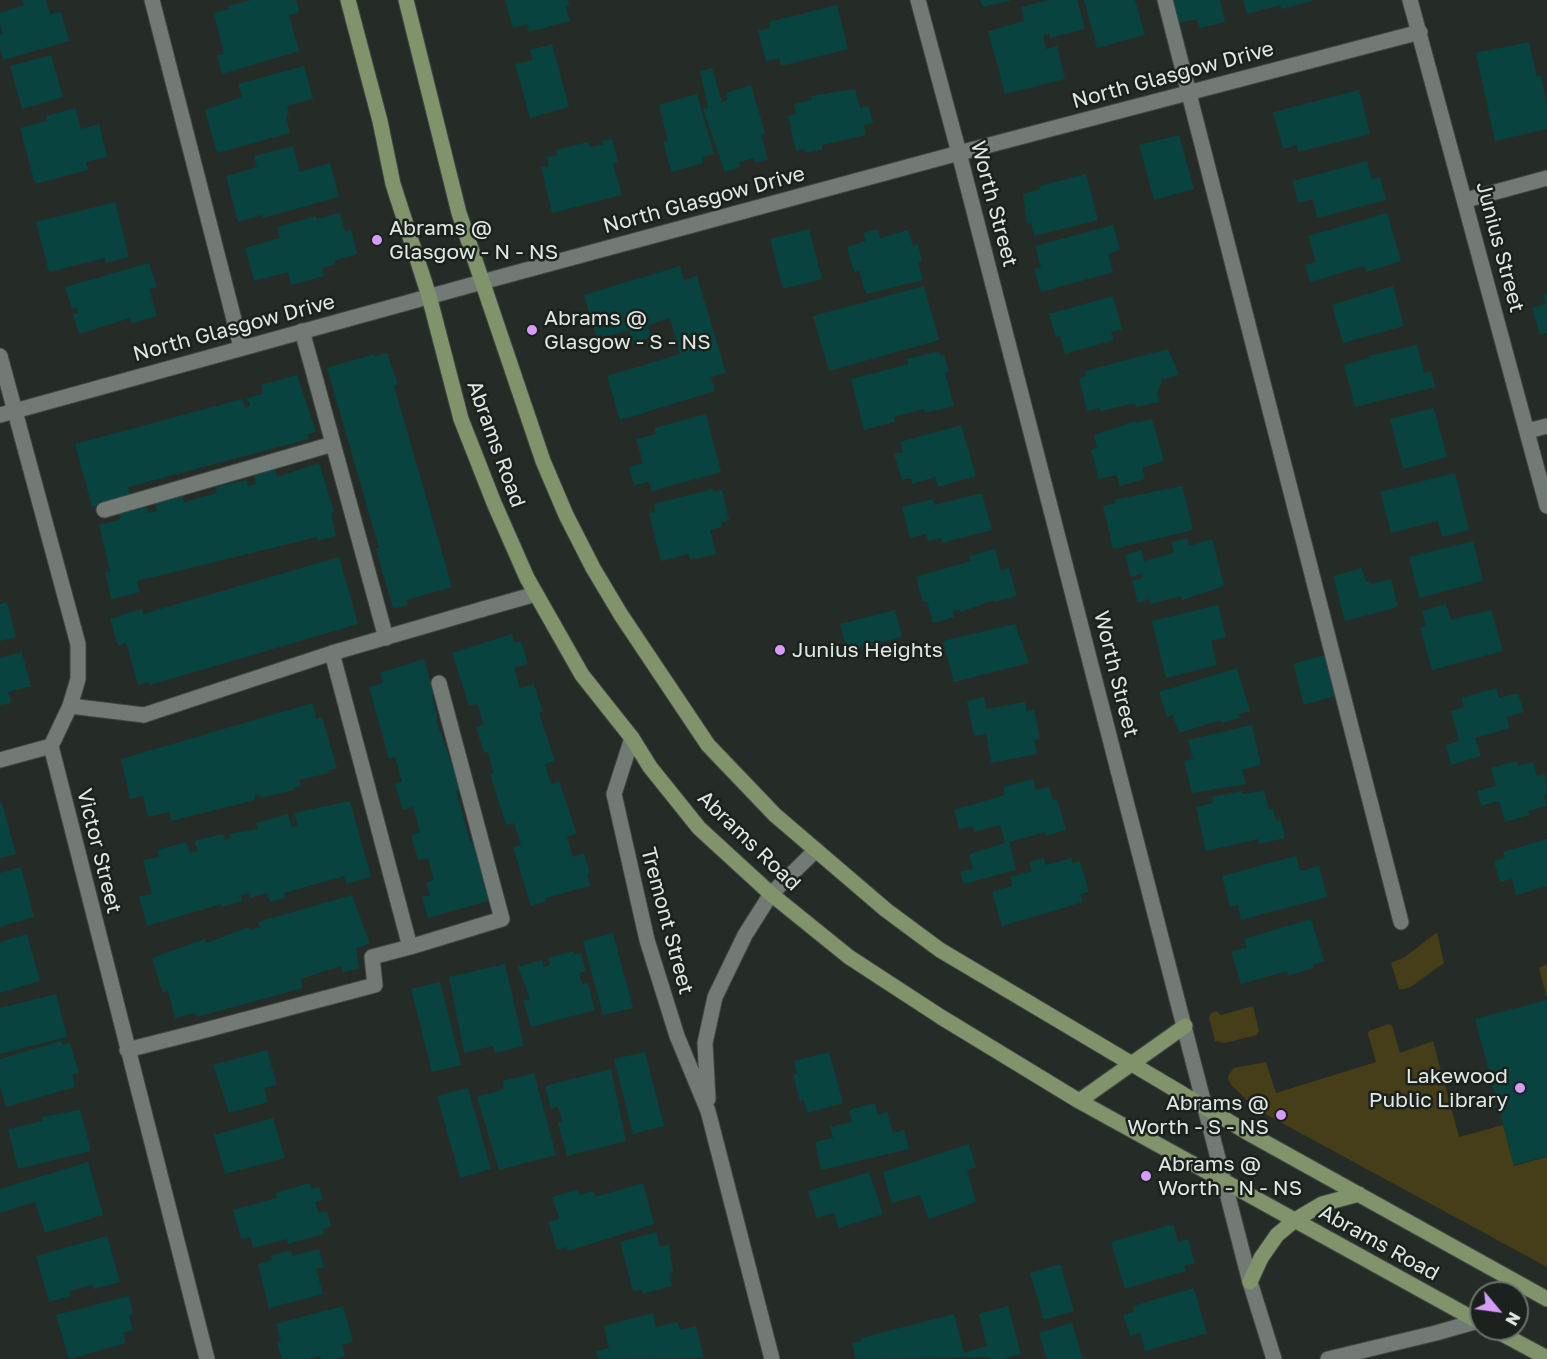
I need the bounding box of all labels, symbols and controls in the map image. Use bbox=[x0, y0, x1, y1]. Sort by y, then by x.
street label: North Glasgow Drive bbox=[1069, 36, 1277, 114]
street label: Worth Street bbox=[965, 138, 1023, 270]
street label: North Glasgow Drive bbox=[600, 161, 808, 239]
street label: Junius Street bbox=[1470, 179, 1530, 315]
place label: Abrams @ Glasgow - N - NS bbox=[389, 215, 558, 265]
marker: Abrams @ Glasgow - N - NS bbox=[370, 233, 384, 247]
street label: North Glasgow Drive bbox=[130, 289, 338, 367]
place label: Abrams @ Glasgow - S - NS bbox=[544, 305, 711, 355]
marker: Abrams @ Glasgow - S - NS bbox=[525, 323, 539, 337]
street label: Abrams Road bbox=[461, 377, 531, 511]
street label: Worth Street bbox=[1088, 608, 1144, 740]
place label: Junius Heights bbox=[792, 637, 943, 663]
marker: Junius Heights bbox=[773, 643, 787, 657]
street label: Victor Street bbox=[71, 786, 127, 916]
street label: Abrams Road bbox=[692, 786, 806, 896]
street label: Tremont Street bbox=[635, 845, 699, 997]
place label: Lakewood Public Library bbox=[1369, 1063, 1508, 1113]
marker: Lakewood Public Library bbox=[1513, 1081, 1527, 1095]
place label: Abrams @ Worth - S - NS bbox=[1127, 1090, 1269, 1140]
marker: Abrams @ Worth - S - NS bbox=[1274, 1108, 1288, 1122]
place label: Abrams @ Worth - N - NS bbox=[1158, 1151, 1302, 1201]
marker: Abrams @ Worth - N - NS bbox=[1139, 1169, 1153, 1183]
street label: Abrams Road bbox=[1315, 1200, 1443, 1286]
north arrow bbox=[1469, 1281, 1529, 1341]
text: N bbox=[1501, 1309, 1525, 1329]

